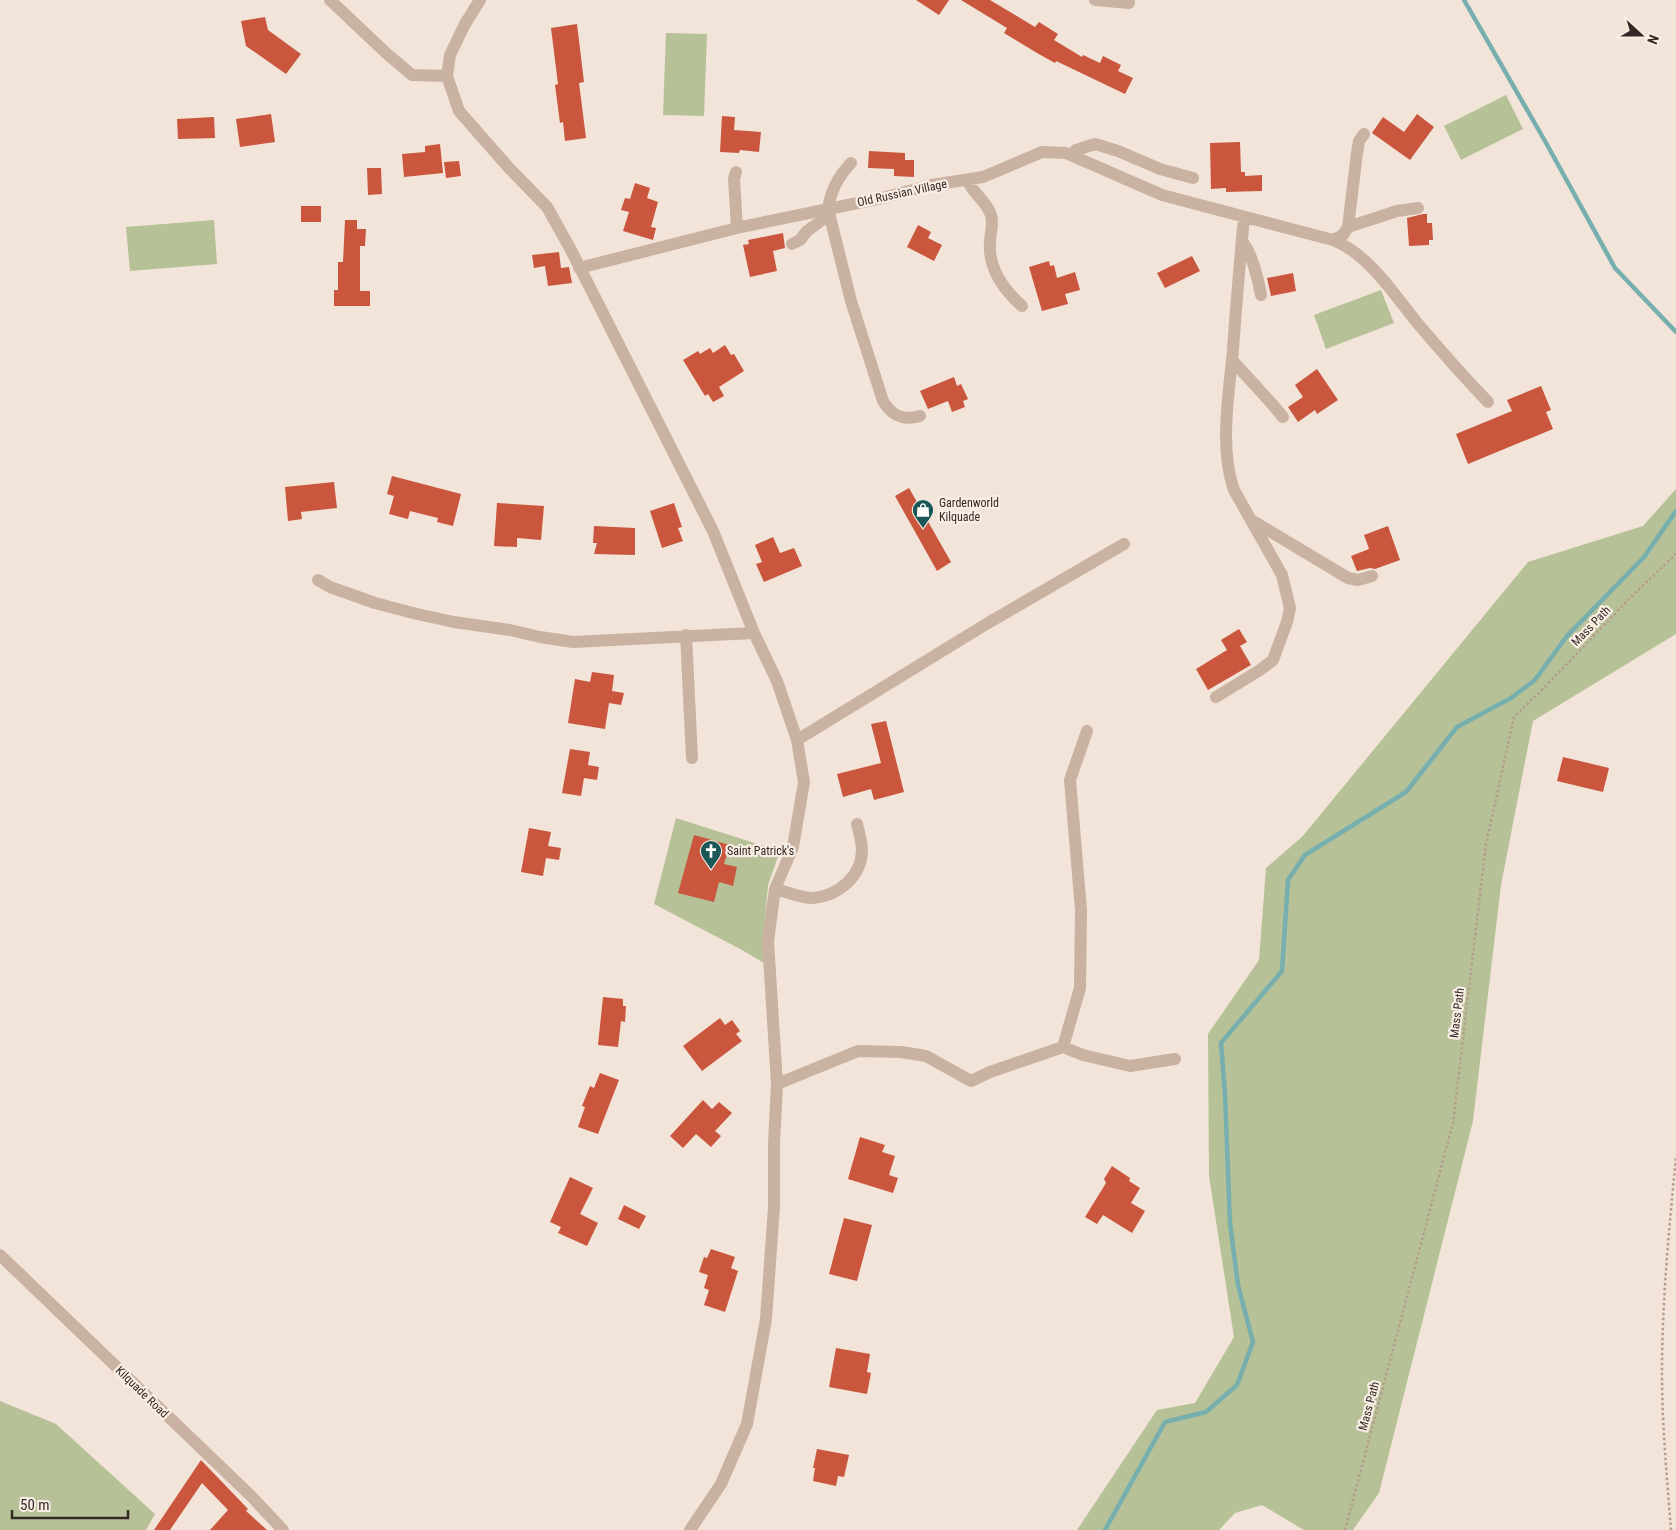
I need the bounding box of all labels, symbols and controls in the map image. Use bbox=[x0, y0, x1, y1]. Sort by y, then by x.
north arrow bbox=[1616, 10, 1666, 60]
text: N bbox=[1644, 33, 1662, 47]
street label: Old Russian Village bbox=[856, 177, 948, 209]
place label: Gardenworld Kilquade bbox=[939, 496, 999, 524]
shop icon: Gardenworld Kilquade bbox=[911, 498, 935, 529]
street label: Mass Path bbox=[1569, 603, 1614, 649]
church icon: Saint Patrick's bbox=[699, 839, 723, 870]
place label: Saint Patrick's bbox=[727, 844, 794, 858]
street label: Mass Path bbox=[1447, 987, 1467, 1039]
street label: Kilquade Road bbox=[113, 1363, 171, 1421]
street label: Mass Path bbox=[1356, 1380, 1382, 1432]
scale bar bbox=[12, 1488, 129, 1520]
text: 50 m bbox=[20, 1496, 50, 1514]

